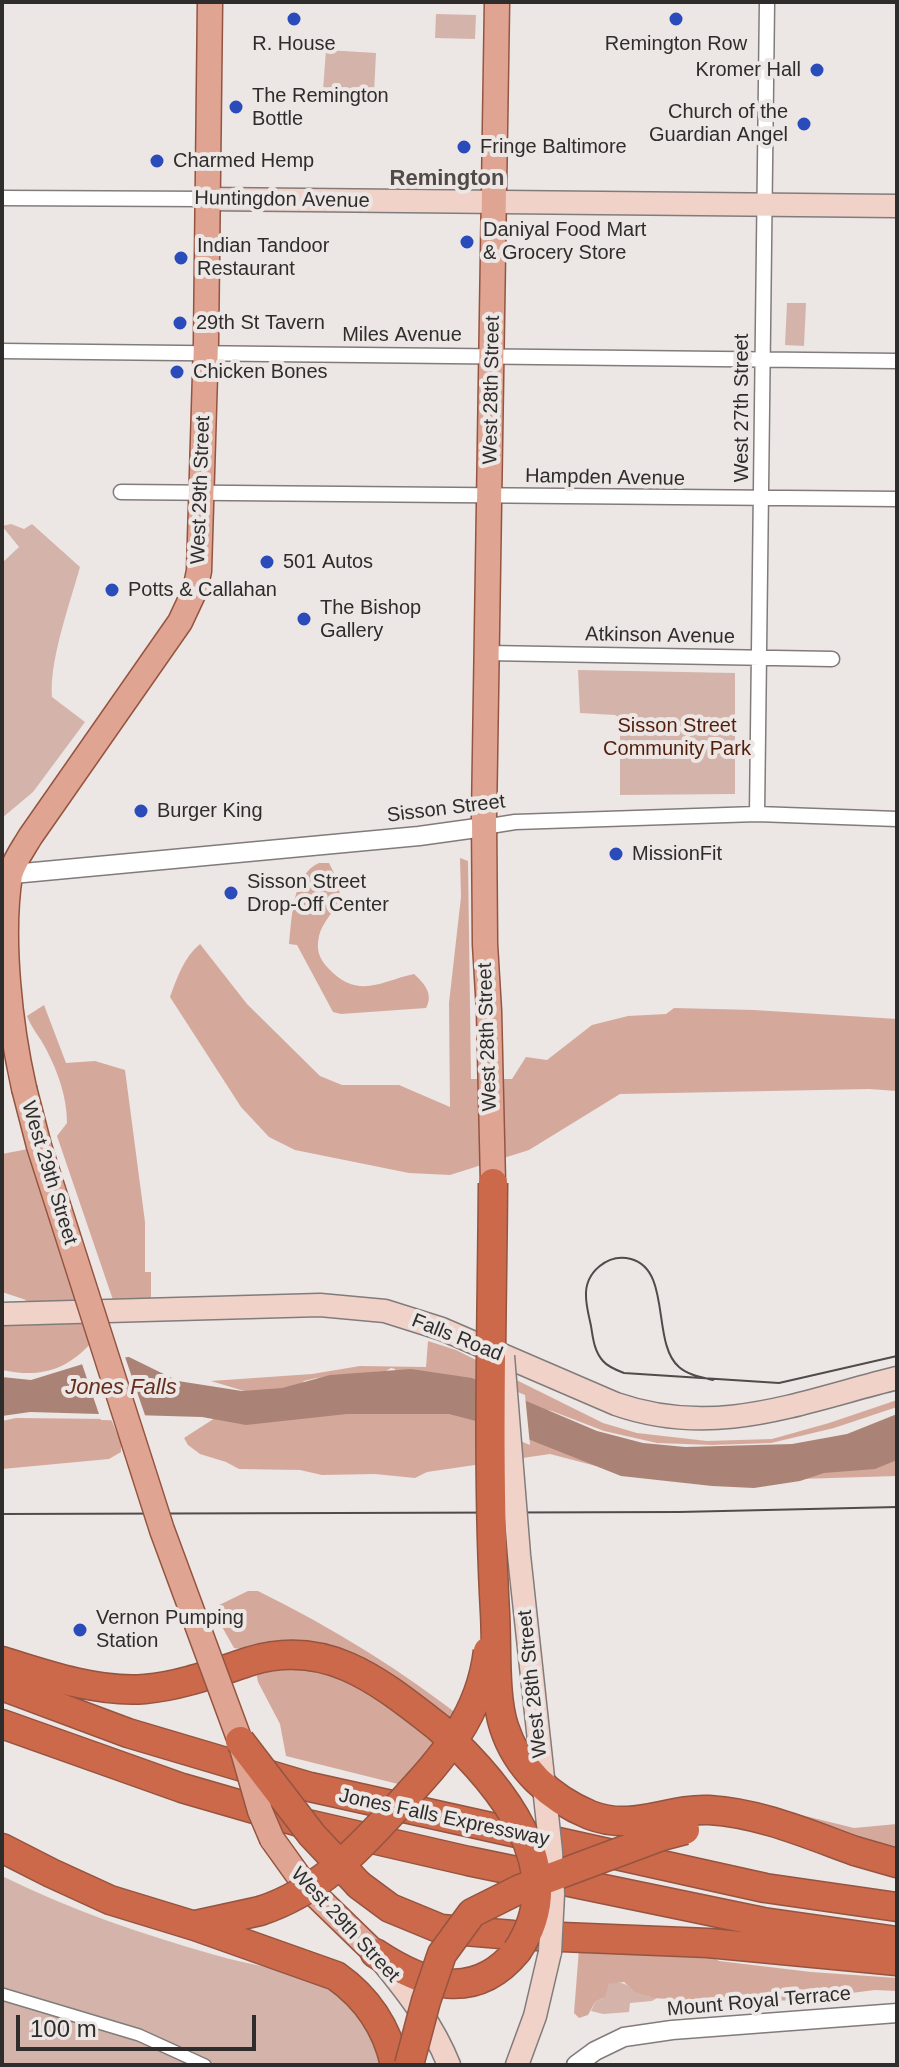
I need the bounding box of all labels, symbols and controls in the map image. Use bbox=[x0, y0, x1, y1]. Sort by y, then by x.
marker: R. House bbox=[285, 10, 303, 28]
marker: Remington Row bbox=[667, 10, 685, 28]
place label: R. House bbox=[252, 32, 336, 56]
place label: Remington Row bbox=[605, 32, 747, 56]
place label: Kromer Hall bbox=[695, 58, 801, 82]
marker: Kromer Hall bbox=[808, 61, 826, 79]
place label: The Remington Bottle bbox=[252, 84, 389, 131]
marker: The Remington Bottle bbox=[227, 98, 245, 116]
place label: Church of the Guardian Angel bbox=[649, 100, 788, 147]
marker: Church of the Guardian Angel bbox=[795, 115, 813, 133]
place label: Fringe Baltimore bbox=[480, 135, 627, 159]
marker: Fringe Baltimore bbox=[455, 138, 473, 156]
place label: Charmed Hemp bbox=[173, 149, 314, 173]
marker: Charmed Hemp bbox=[148, 152, 166, 170]
district label: Remington bbox=[390, 166, 504, 192]
street label: Huntingdon Avenue bbox=[194, 186, 370, 214]
place label: Daniyal Food Mart & Grocery Store bbox=[483, 218, 646, 265]
marker: Daniyal Food Mart & Grocery Store bbox=[458, 233, 476, 251]
place label: Indian Tandoor Restaurant bbox=[197, 234, 329, 281]
marker: Indian Tandoor Restaurant bbox=[172, 249, 190, 267]
place label: 29th St Tavern bbox=[196, 311, 325, 335]
marker: 29th St Tavern bbox=[171, 314, 189, 332]
street label: West 28th Street bbox=[479, 316, 505, 464]
street label: Miles Avenue bbox=[342, 323, 462, 347]
street label: West 27th Street bbox=[730, 334, 754, 482]
place label: Chicken Bones bbox=[193, 360, 328, 384]
marker: Chicken Bones bbox=[168, 363, 186, 381]
street label: West 29th Street bbox=[186, 415, 216, 565]
street label: Hampden Avenue bbox=[525, 465, 685, 491]
place label: 501 Autos bbox=[283, 550, 373, 574]
marker: 501 Autos bbox=[258, 553, 276, 571]
place label: Potts & Callahan bbox=[128, 578, 277, 602]
marker: Potts & Callahan bbox=[103, 581, 121, 599]
place label: The Bishop Gallery bbox=[320, 596, 421, 643]
marker: The Bishop Gallery bbox=[295, 610, 313, 628]
street label: Atkinson Avenue bbox=[585, 623, 735, 649]
park label: Sisson Street Community Park bbox=[603, 714, 751, 761]
street label: Sisson Street bbox=[386, 790, 506, 828]
place label: Burger King bbox=[157, 799, 263, 823]
marker: Burger King bbox=[132, 802, 150, 820]
place label: MissionFit bbox=[632, 842, 722, 866]
marker: MissionFit bbox=[607, 845, 625, 863]
place label: Sisson Street Drop-Off Center bbox=[247, 870, 389, 917]
marker: Sisson Street Drop-Off Center bbox=[222, 884, 240, 902]
street label: West 28th Street bbox=[473, 962, 503, 1112]
street label: West 29th Street bbox=[16, 1098, 82, 1248]
street label: Falls Road bbox=[408, 1309, 506, 1367]
water label: Jones Falls bbox=[65, 1375, 177, 1401]
place label: Vernon Pumping Station bbox=[96, 1606, 244, 1653]
street label: West 28th Street bbox=[513, 1609, 553, 1759]
marker: Vernon Pumping Station bbox=[71, 1621, 89, 1639]
street label: Jones Falls Expressway bbox=[337, 1784, 551, 1852]
street label: West 29th Street bbox=[286, 1862, 404, 1988]
street label: Mount Royal Terrace bbox=[666, 1982, 852, 2022]
scale bar bbox=[20, 1999, 260, 2049]
text: 100 m bbox=[30, 2015, 97, 2042]

